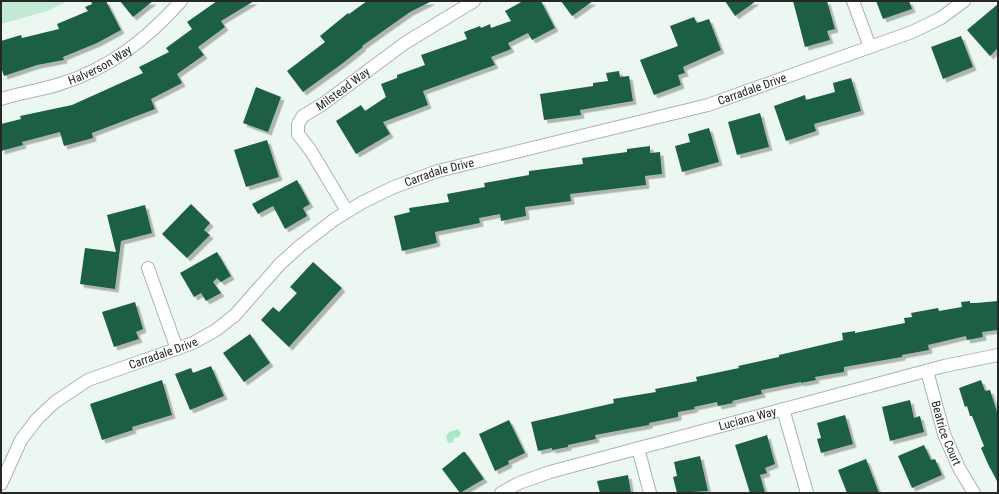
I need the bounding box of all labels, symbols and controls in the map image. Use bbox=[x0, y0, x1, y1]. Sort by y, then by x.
street label: Halverson Way bbox=[66, 43, 134, 88]
street label: Milstead Way bbox=[314, 65, 373, 114]
street label: Carradale Drive bbox=[716, 70, 789, 108]
street label: Carradale Drive bbox=[402, 155, 476, 190]
street label: Carradale Drive bbox=[127, 334, 201, 372]
street label: Beatrice Court bbox=[928, 399, 964, 468]
street label: Luciana Way bbox=[717, 404, 778, 433]

